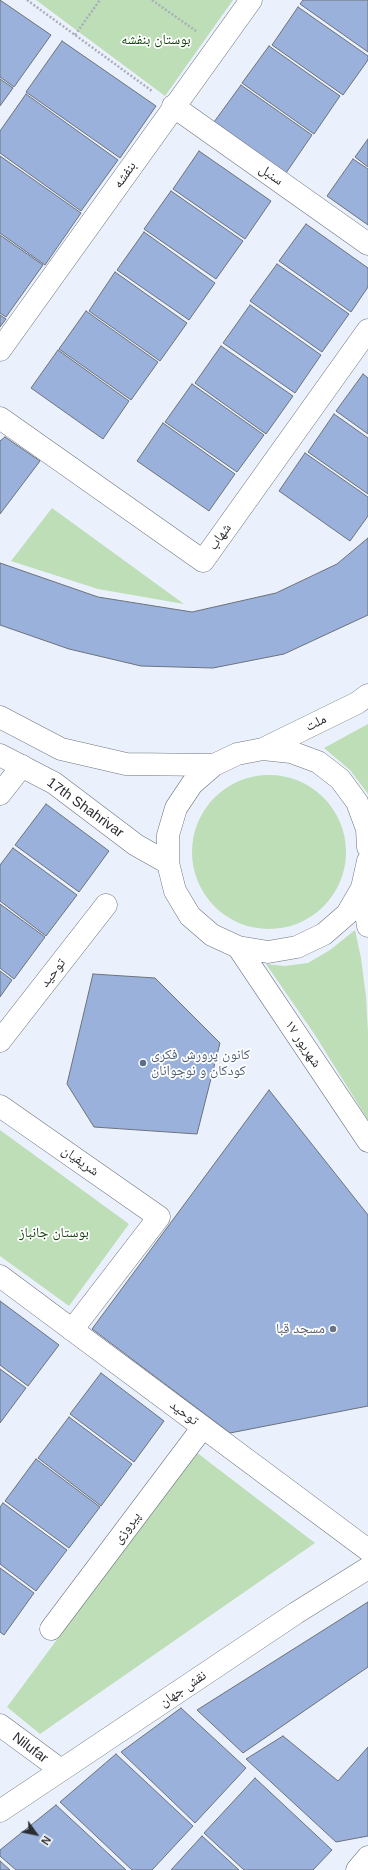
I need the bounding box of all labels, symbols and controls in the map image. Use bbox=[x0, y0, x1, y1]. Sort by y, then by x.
park label: بوستان بنفشه bbox=[121, 32, 191, 48]
street label: بنفشه bbox=[110, 158, 140, 192]
street label: سنبل bbox=[256, 161, 286, 189]
street label: شهاب bbox=[205, 520, 235, 554]
street label: ملت bbox=[303, 711, 329, 735]
street label: 17th Shahrivar bbox=[43, 774, 127, 842]
street label: توحید bbox=[37, 955, 69, 991]
street label: ۱۷ شهریور bbox=[281, 1017, 325, 1071]
place label: کانون پرورش فکری کودکان و نوجوانان bbox=[151, 1047, 250, 1080]
marker: کانون پرورش فکری کودکان و نوجوانان bbox=[138, 1058, 148, 1068]
street label: شریفیان bbox=[58, 1142, 102, 1180]
park label: بوستان جانباز bbox=[19, 1225, 89, 1241]
place label: مسجد قبا bbox=[276, 1321, 325, 1337]
marker: مسجد قبا bbox=[328, 1324, 338, 1334]
street label: توحید bbox=[166, 1397, 202, 1429]
street label: پیروزی bbox=[109, 1509, 145, 1547]
street label: نقش جهان bbox=[156, 1667, 210, 1711]
street label: Nilufar bbox=[9, 1729, 51, 1767]
north arrow bbox=[16, 1814, 56, 1854]
text: N bbox=[39, 1834, 53, 1847]

